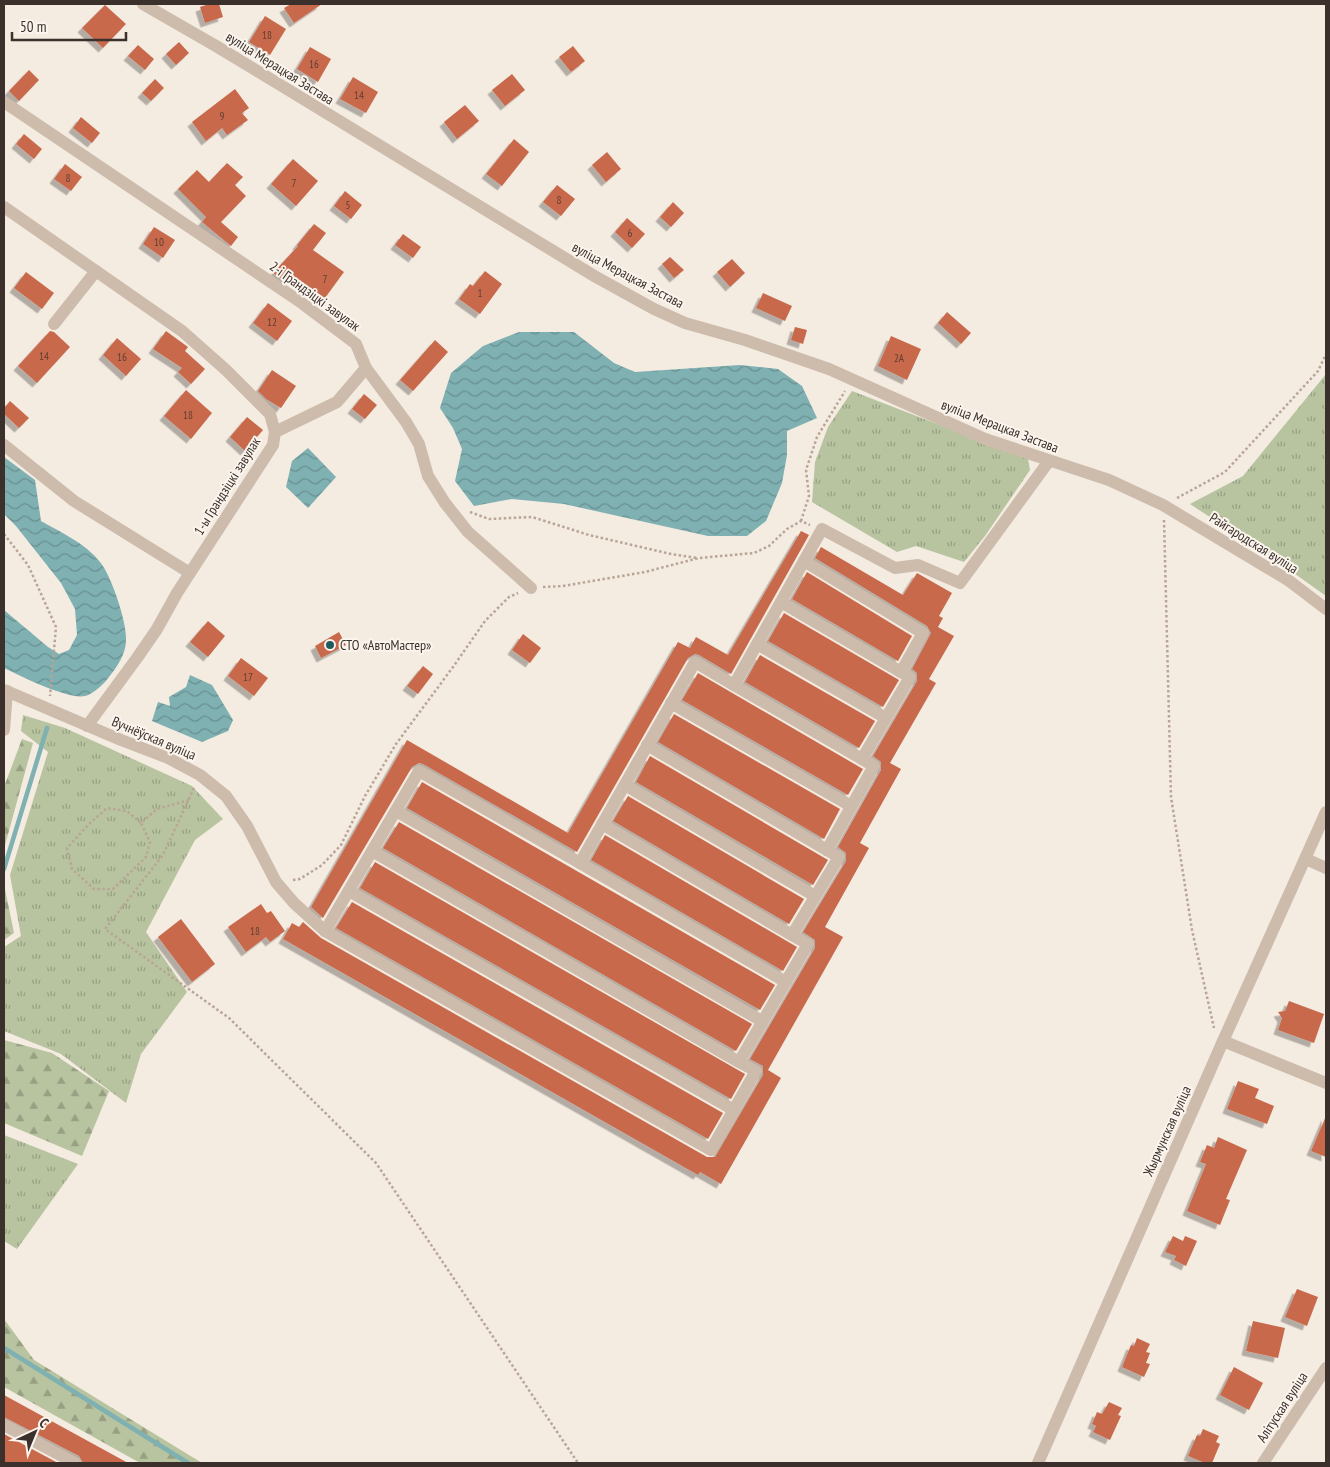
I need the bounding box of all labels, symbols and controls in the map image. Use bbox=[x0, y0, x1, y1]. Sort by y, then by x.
scale bar bbox=[12, 10, 126, 42]
text: 50 m bbox=[20, 17, 46, 36]
street label: вуліца Мерацкая Застава bbox=[223, 28, 337, 108]
house number: 18 bbox=[262, 28, 272, 42]
house number: 16 bbox=[309, 57, 319, 71]
house number: 14 bbox=[354, 88, 364, 102]
house number: 9 bbox=[220, 109, 225, 123]
house number: 8 bbox=[66, 171, 71, 185]
house number: 7 bbox=[292, 176, 297, 190]
house number: 8 bbox=[557, 193, 562, 207]
house number: 5 bbox=[346, 198, 351, 212]
house number: 6 bbox=[628, 226, 633, 240]
house number: 10 bbox=[154, 235, 164, 249]
street label: вуліца Мерацкая Застава bbox=[569, 238, 687, 312]
street label: 2-і Грандзіцкі завулак bbox=[266, 257, 364, 335]
house number: 7 bbox=[323, 272, 328, 286]
house number: 1 bbox=[478, 286, 483, 300]
house number: 12 bbox=[267, 315, 277, 329]
house number: 14 bbox=[39, 349, 49, 363]
house number: 16 bbox=[117, 350, 127, 364]
house number: 2А bbox=[894, 351, 905, 365]
street label: вуліца Мерацкая Застава bbox=[939, 395, 1061, 457]
house number: 18 bbox=[183, 408, 193, 422]
street label: 1-ы Грандзіцкі завулак bbox=[190, 433, 265, 538]
street label: Райгародская вуліца bbox=[1206, 509, 1302, 577]
place label: СТО «АвтоМастер» bbox=[340, 636, 431, 654]
marker: СТО «АвтоМастер» bbox=[324, 639, 336, 651]
house number: 17 bbox=[243, 670, 253, 684]
street label: Вучнёўская вуліца bbox=[109, 712, 199, 764]
house number: 18 bbox=[250, 924, 260, 938]
street label: Жырмунская вуліца bbox=[1139, 1083, 1195, 1180]
street label: Алітуская вуліца bbox=[1253, 1368, 1311, 1446]
north arrow bbox=[10, 1407, 60, 1457]
text: С bbox=[35, 1414, 53, 1432]

